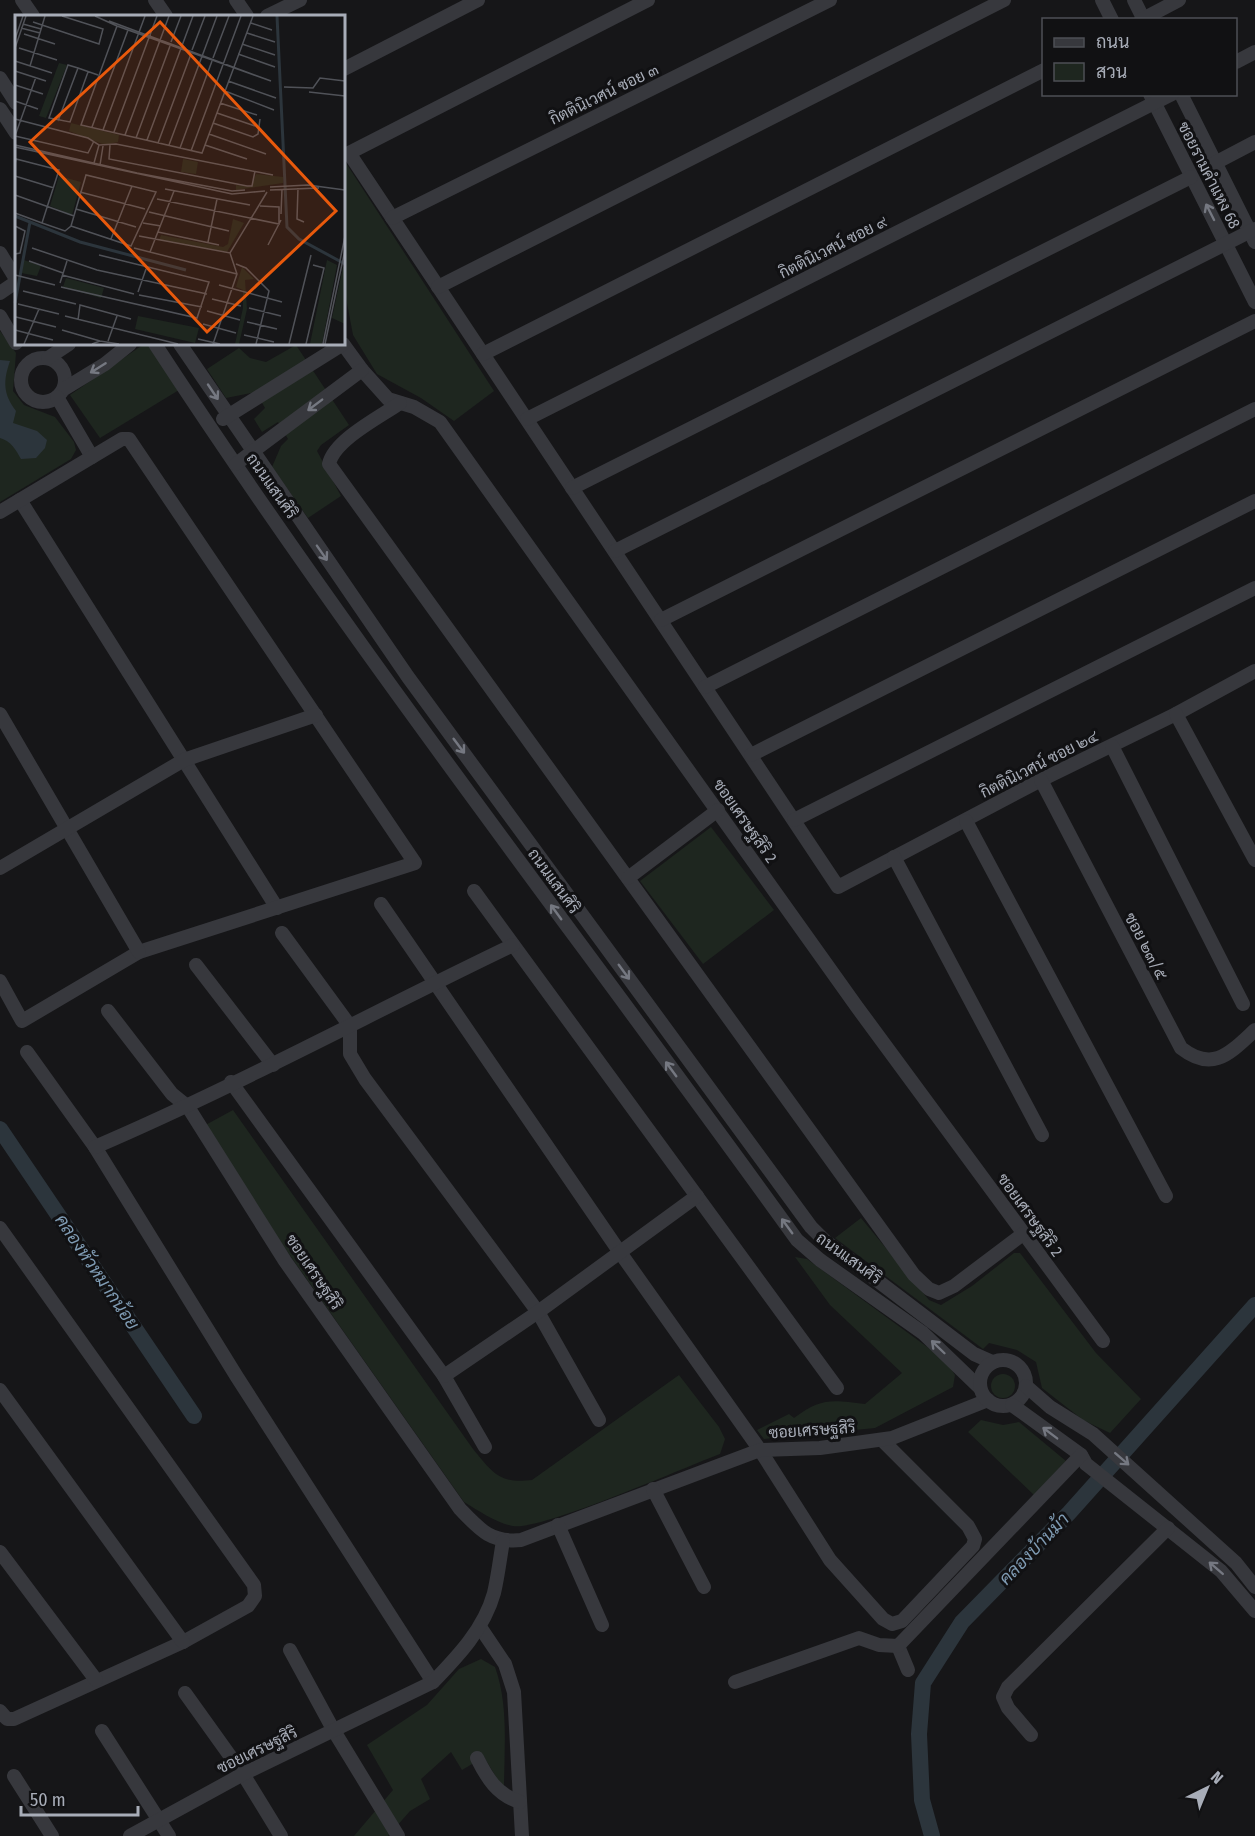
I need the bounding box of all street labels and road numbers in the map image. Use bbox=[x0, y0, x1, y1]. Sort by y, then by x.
street label: กิตตินิเวศน์ ซอย ๓ bbox=[545, 57, 662, 129]
street label: ซอยรามคำแหง 68 bbox=[1174, 118, 1244, 232]
street label: กิตตินิเวศน์ ซอย ๙ bbox=[774, 209, 890, 282]
street label: ถนนแสนศิริ bbox=[242, 450, 302, 523]
street label: กิตตินิเวศน์ ซอย ๒๔ bbox=[976, 723, 1102, 802]
street label: ซอยเศรษฐสิริ 2 bbox=[708, 775, 781, 867]
street label: ถนนแสนศิริ bbox=[524, 845, 584, 917]
street label: ซอย ๒๓/๕ bbox=[1121, 910, 1172, 984]
street label: ซอยเศรษฐสิริ 2 bbox=[993, 1170, 1067, 1261]
street label: ถนนแสนศิริ bbox=[813, 1228, 885, 1288]
street label: ซอยเศรษฐสิริ bbox=[281, 1231, 346, 1314]
street label: ซอยเศรษฐสิริ bbox=[768, 1417, 856, 1444]
street label: ซอยเศรษฐสิริ bbox=[214, 1722, 301, 1779]

